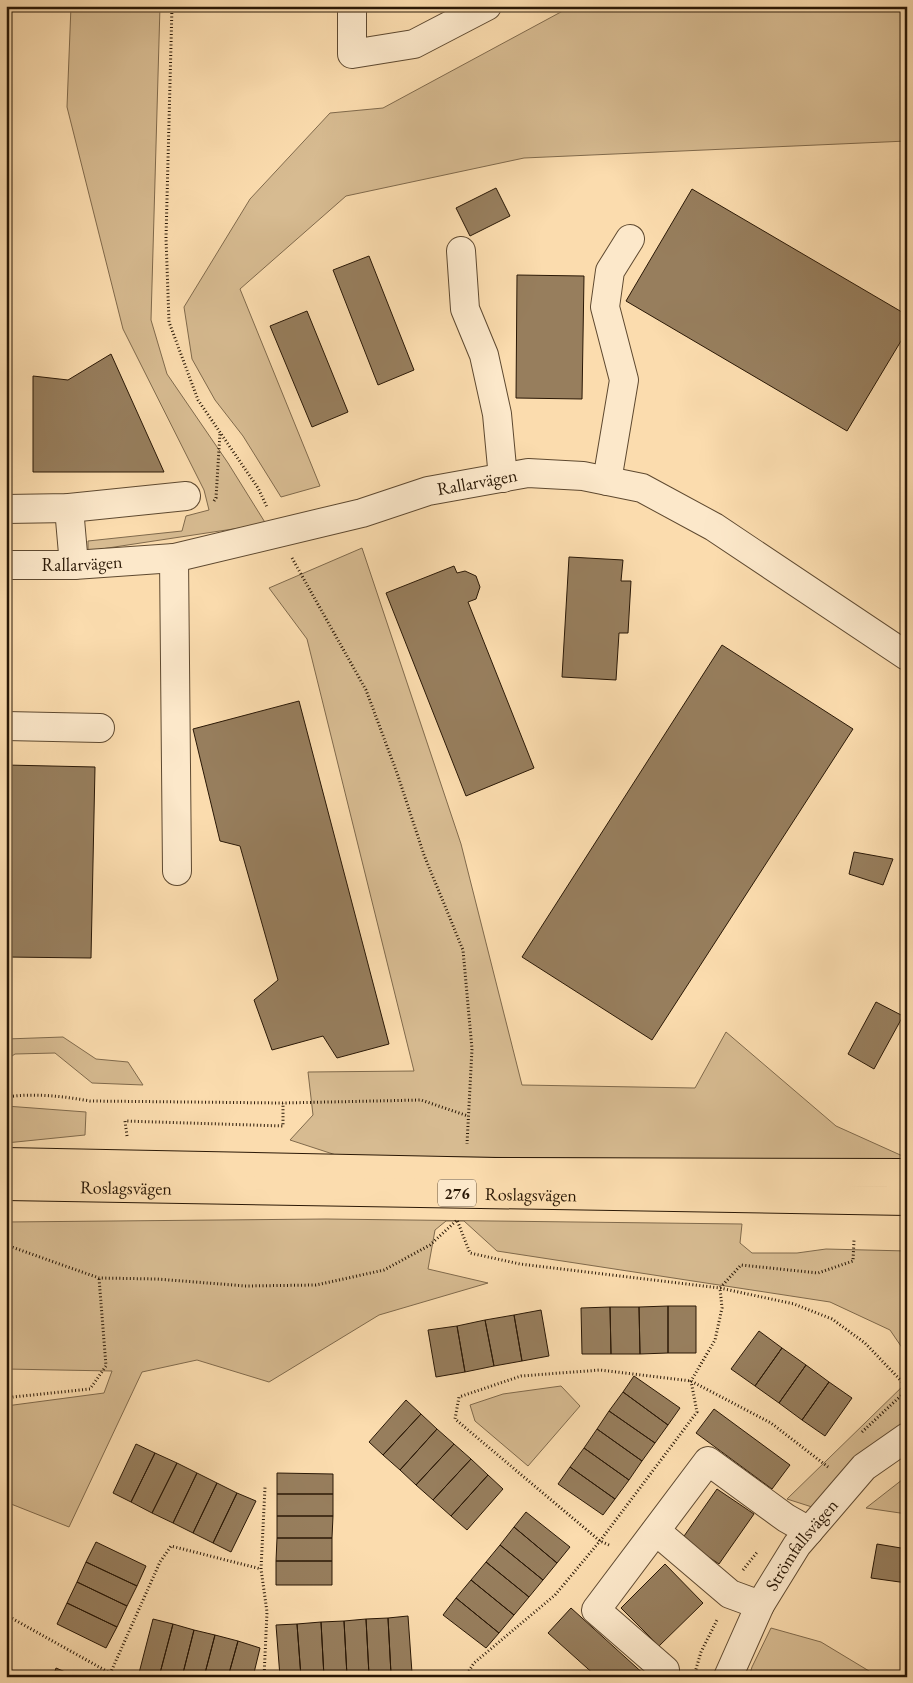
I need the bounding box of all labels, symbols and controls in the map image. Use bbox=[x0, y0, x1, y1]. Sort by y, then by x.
street label: Rallarvägen bbox=[435, 463, 519, 500]
street label: Rallarvägen bbox=[41, 550, 124, 576]
street label: Roslagsvägen bbox=[80, 1175, 173, 1200]
road number: 276 bbox=[438, 1180, 476, 1206]
street label: Roslagsvägen bbox=[485, 1182, 578, 1207]
street label: Strömfallsvägen bbox=[760, 1493, 843, 1595]

